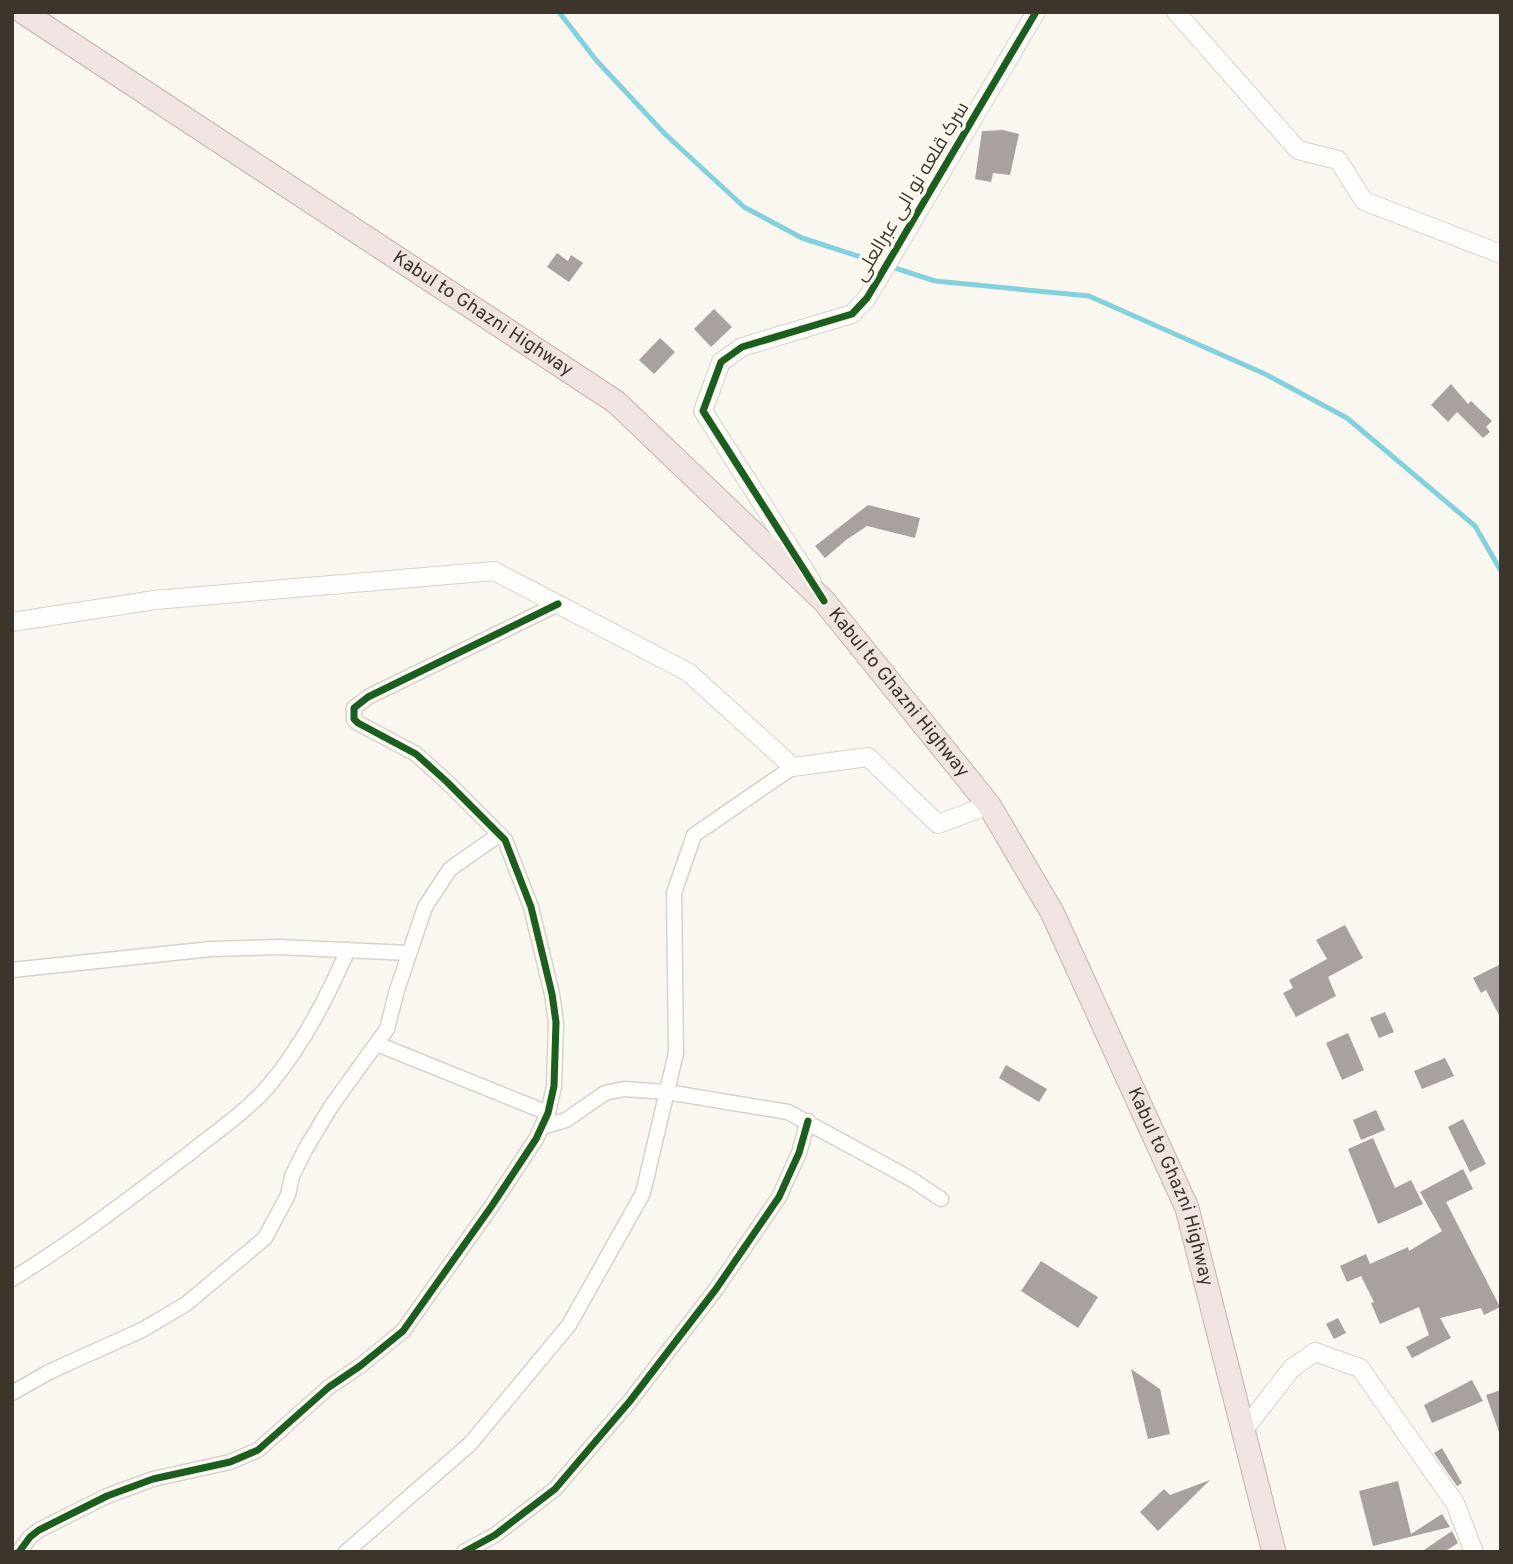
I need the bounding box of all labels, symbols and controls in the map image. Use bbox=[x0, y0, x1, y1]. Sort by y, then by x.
street label: سرک قلعه نو الی عبرالعلی bbox=[849, 98, 975, 286]
street label: Kabul to Ghazni Highway bbox=[388, 246, 577, 382]
street label: Kabul to Ghazni Highway bbox=[823, 603, 974, 783]
street label: Kabul to Ghazni Highway bbox=[1122, 1084, 1218, 1289]

